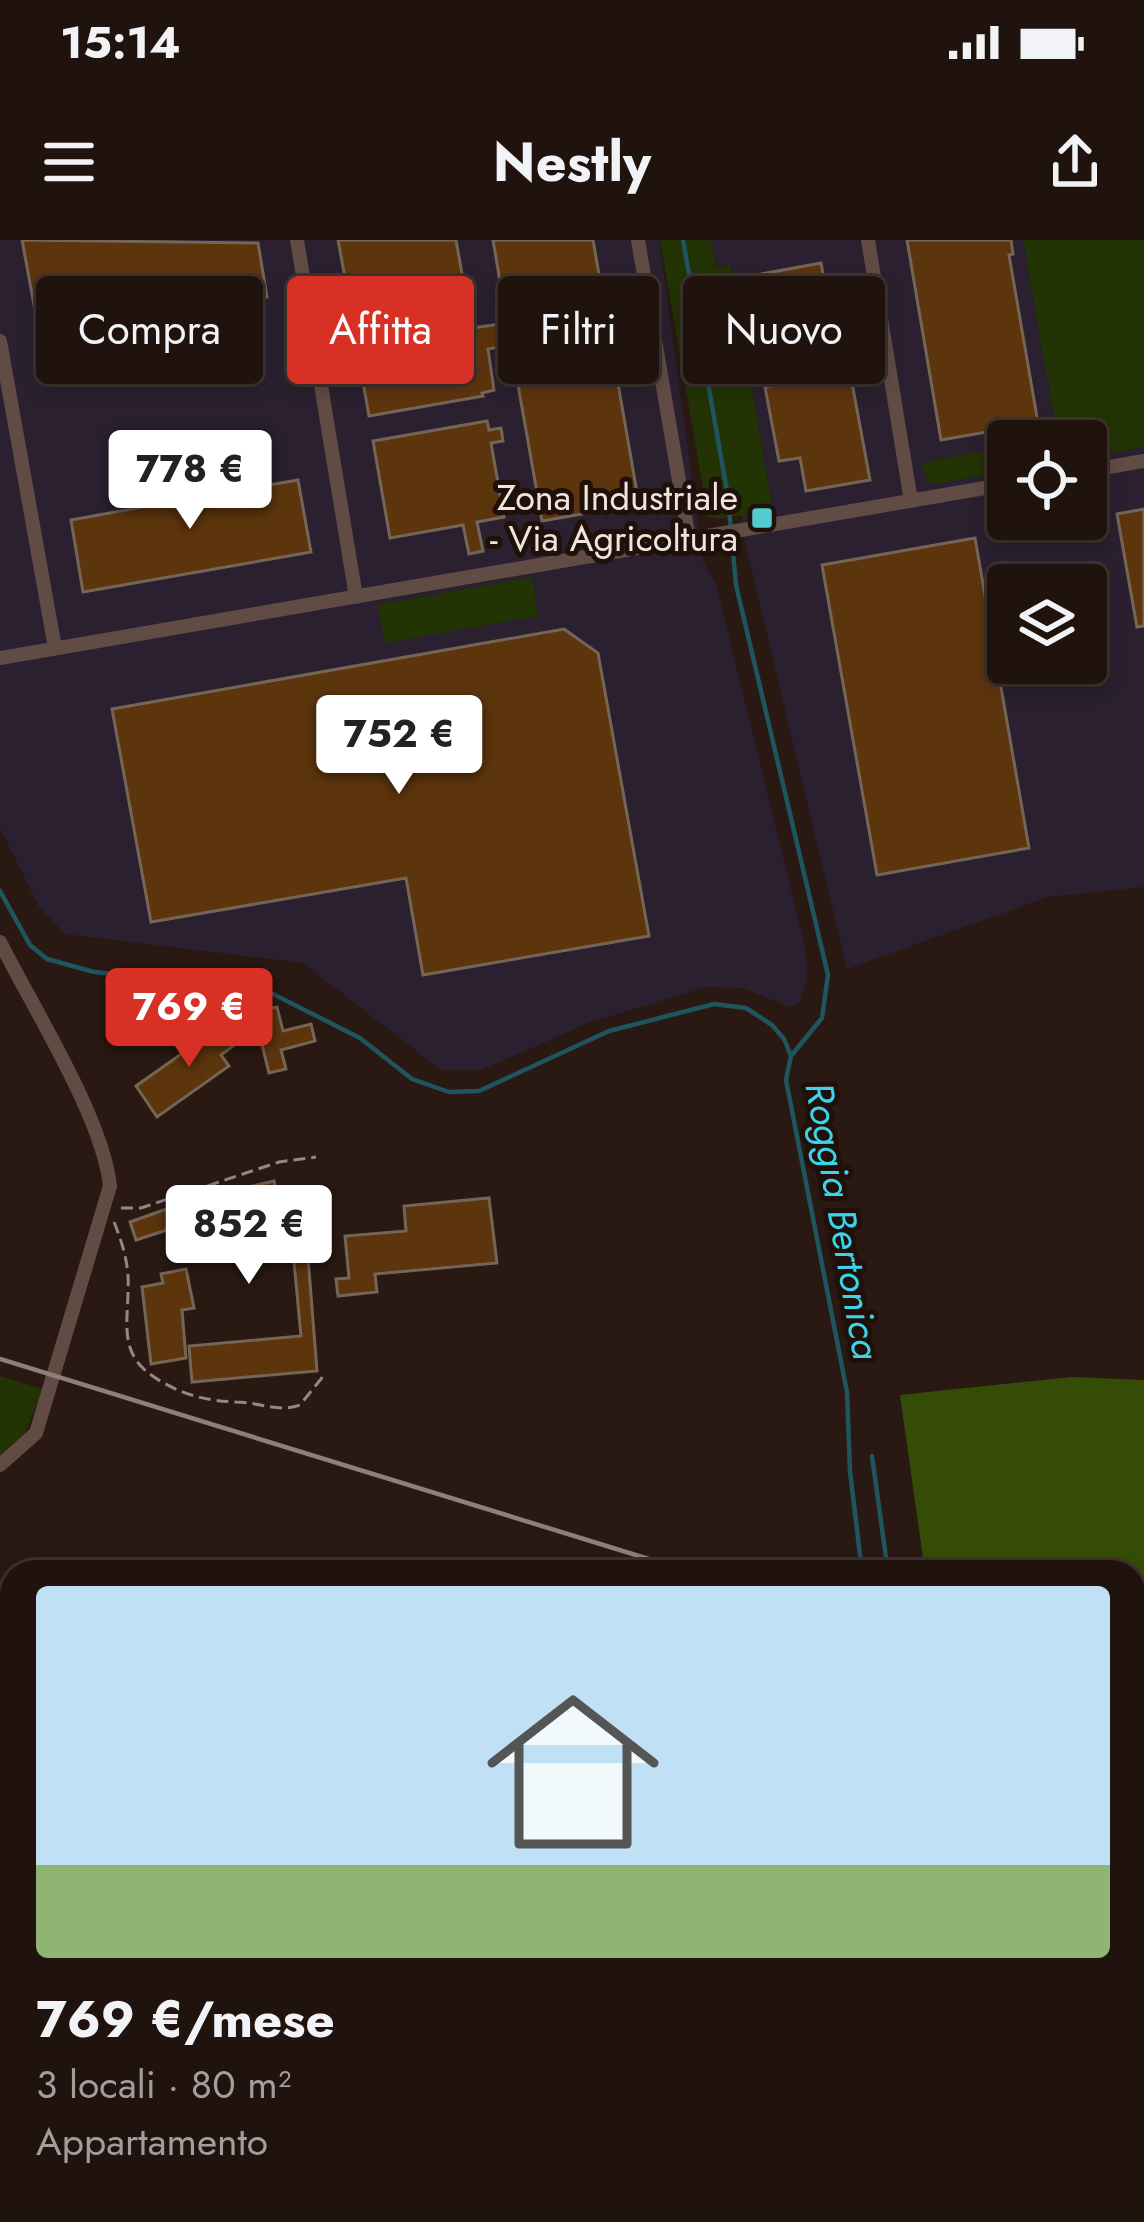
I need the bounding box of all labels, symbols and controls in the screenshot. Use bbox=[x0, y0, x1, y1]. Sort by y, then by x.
text: 15:14 bbox=[60, 10, 181, 75]
text: Nestly bbox=[493, 123, 651, 201]
icon: menu bbox=[36, 129, 102, 195]
icon: share bbox=[1042, 129, 1108, 195]
chip: Compra bbox=[36, 276, 263, 384]
chip: Affitta bbox=[287, 276, 474, 384]
chip: Filtri bbox=[498, 276, 659, 384]
chip: Nuovo bbox=[683, 276, 885, 384]
map controls bbox=[987, 420, 1107, 684]
button: locate bbox=[987, 420, 1107, 540]
pin: 778 € bbox=[106, 430, 274, 532]
text: 778 € bbox=[136, 440, 244, 497]
place label: Zona Industriale - Via Agricoltura bbox=[490, 471, 738, 564]
marker: Zona Industriale - Via Agricoltura bbox=[749, 505, 775, 531]
button: layers bbox=[987, 564, 1107, 684]
pin: 752 € bbox=[315, 695, 483, 797]
text: 752 € bbox=[343, 705, 455, 762]
pin: 769 € bbox=[105, 968, 273, 1070]
text: 769 € bbox=[133, 978, 245, 1035]
water label: Roggia Bertonica bbox=[791, 1078, 896, 1365]
pin: 852 € bbox=[165, 1185, 333, 1287]
text: 852 € bbox=[193, 1195, 305, 1252]
icon: home bbox=[465, 1664, 681, 1880]
text: 769 €/mese bbox=[36, 1982, 335, 2056]
text: 3 locali · 80 m² bbox=[36, 2056, 291, 2113]
text: Appartamento bbox=[36, 2113, 268, 2170]

